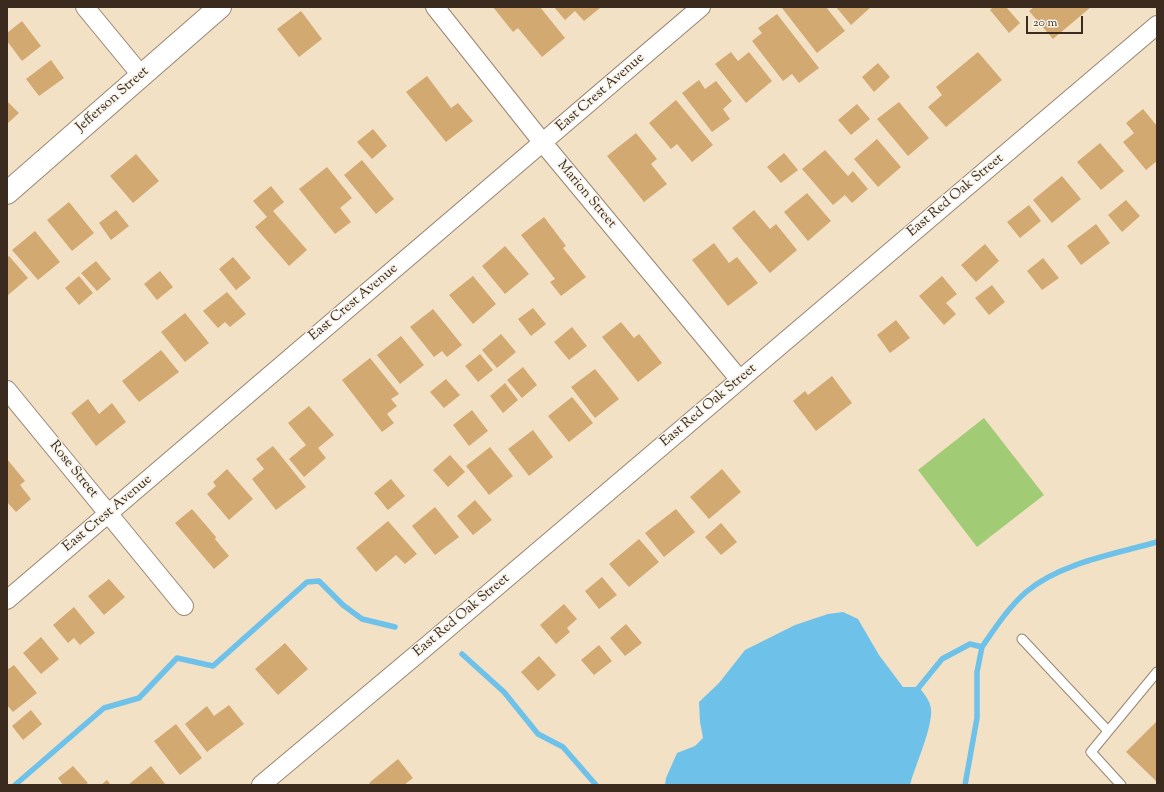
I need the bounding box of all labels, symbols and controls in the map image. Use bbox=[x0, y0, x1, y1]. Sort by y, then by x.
scale bar bbox=[1028, 8, 1085, 34]
text: 20 m bbox=[1033, 14, 1057, 32]
street label: East Crest Avenue bbox=[554, 50, 648, 136]
street label: Jefferson Street bbox=[73, 64, 153, 136]
street label: East Red Oak Street bbox=[904, 151, 1008, 241]
street label: Marion Street bbox=[553, 158, 619, 232]
street label: East Crest Avenue bbox=[306, 261, 402, 345]
street label: East Red Oak Street bbox=[657, 361, 761, 451]
street label: Rose Street bbox=[45, 438, 101, 502]
street label: East Crest Avenue bbox=[60, 472, 156, 556]
street label: East Red Oak Street bbox=[410, 571, 514, 661]

